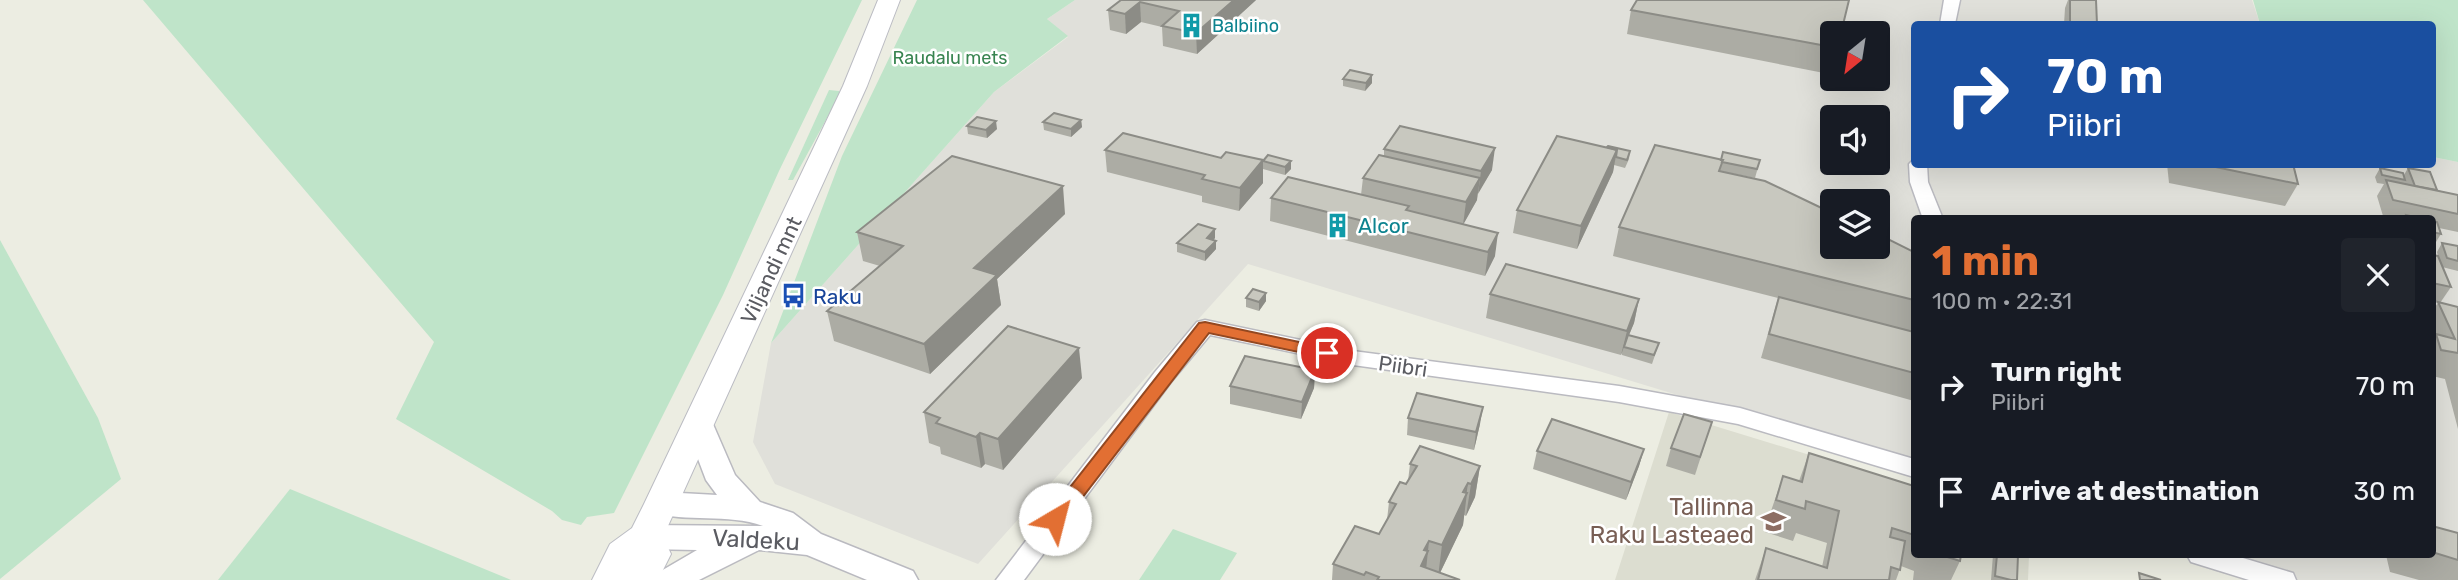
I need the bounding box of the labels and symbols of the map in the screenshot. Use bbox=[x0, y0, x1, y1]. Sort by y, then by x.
building icon: Balbiino bbox=[1178, 12, 1206, 40]
place label: Balbiino bbox=[1212, 15, 1279, 37]
north arrow bbox=[1820, 21, 1890, 91]
park label: Raudalu mets bbox=[892, 47, 1008, 69]
building icon: Alcor bbox=[1324, 211, 1352, 239]
street label: Viljandi mnt bbox=[735, 212, 807, 328]
place label: Alcor bbox=[1358, 213, 1409, 238]
bus stop icon: Raku bbox=[779, 282, 807, 310]
place label: Raku bbox=[813, 284, 862, 309]
pin bbox=[1297, 323, 1357, 383]
street label: Piibri bbox=[1377, 350, 1429, 382]
position arrow bbox=[1018, 482, 1092, 556]
place label: Tallinna Raku Lasteaed bbox=[1590, 493, 1754, 549]
school or university icon: Tallinna Raku Lasteaed bbox=[1760, 507, 1788, 535]
street label: Valdeku bbox=[711, 524, 801, 556]

